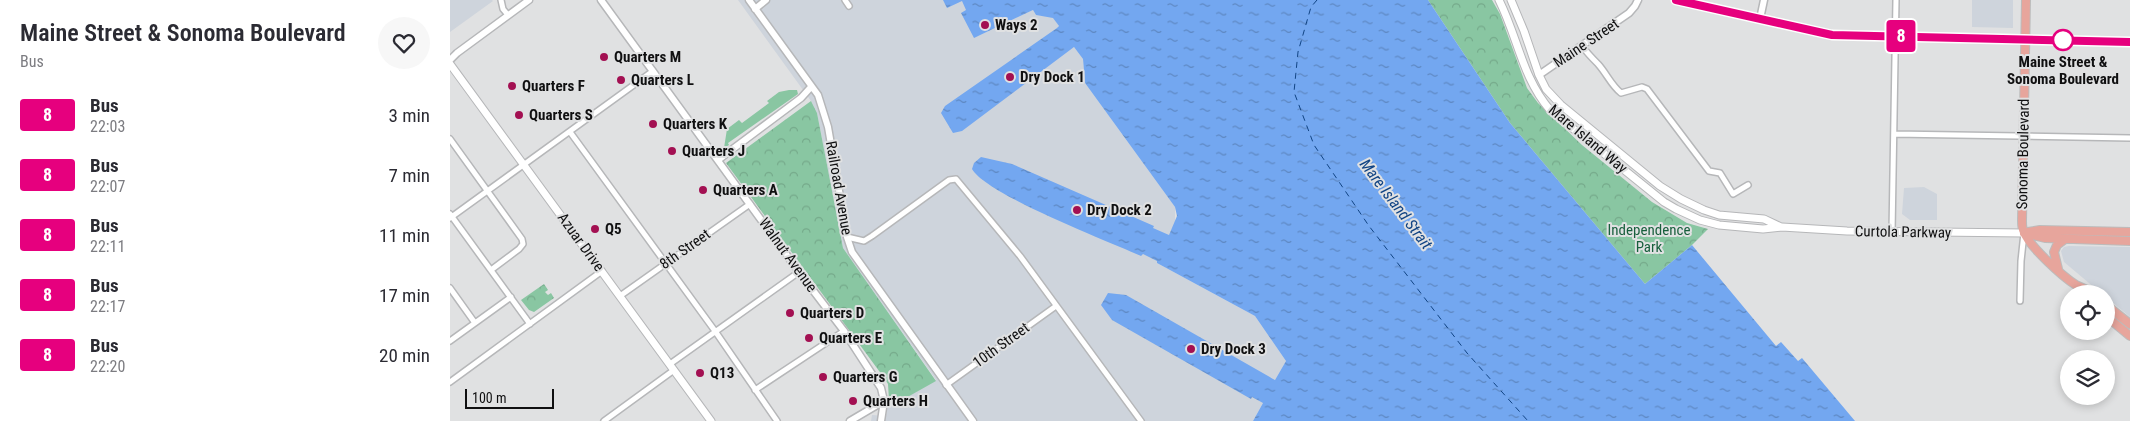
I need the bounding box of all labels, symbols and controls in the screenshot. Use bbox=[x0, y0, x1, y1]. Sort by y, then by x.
street label: Maine Street bbox=[1550, 15, 1622, 71]
place label: Ways 2 bbox=[995, 16, 1038, 34]
button: heart bbox=[378, 17, 430, 69]
text: Maine Street & Sonoma Boulevard bbox=[20, 19, 346, 47]
marker: Ways 2 bbox=[979, 19, 991, 31]
line badge: 8 bbox=[1885, 20, 1917, 52]
text: 8 bbox=[1896, 25, 1906, 46]
marker: Maine Street & Sonoma Boulevard bbox=[2052, 29, 2074, 51]
place label: Quarters M bbox=[614, 48, 681, 66]
marker: Quarters M bbox=[598, 51, 610, 63]
text: Bus bbox=[20, 52, 44, 71]
place label: Maine Street & Sonoma Boulevard bbox=[2007, 53, 2119, 88]
place label: Dry Dock 1 bbox=[1020, 68, 1085, 86]
place label: Quarters L bbox=[631, 71, 694, 89]
marker: Dry Dock 1 bbox=[1004, 71, 1016, 83]
marker: Quarters L bbox=[615, 74, 627, 86]
place label: Quarters F bbox=[522, 77, 585, 95]
marker: Quarters F bbox=[506, 80, 518, 92]
text: Bus bbox=[90, 94, 119, 117]
street label: Sonoma Boulevard bbox=[2013, 98, 2033, 210]
street label: Mare Island Way bbox=[1545, 101, 1631, 177]
text: 8 bbox=[43, 104, 52, 125]
text: 3 min bbox=[388, 104, 430, 127]
place label: Quarters S bbox=[529, 106, 593, 124]
marker: Quarters S bbox=[513, 109, 525, 121]
place label: Quarters K bbox=[663, 115, 728, 133]
text: 22:03 bbox=[90, 117, 125, 136]
marker: Quarters K bbox=[647, 118, 659, 130]
street label: Railroad Avenue bbox=[822, 140, 856, 236]
place label: Quarters J bbox=[682, 142, 745, 160]
marker: Quarters J bbox=[666, 145, 678, 157]
text: Bus bbox=[90, 154, 119, 177]
water label: Mare Island Strait bbox=[1356, 155, 1436, 253]
text: 8 bbox=[43, 164, 52, 185]
text: 7 min bbox=[388, 164, 430, 187]
text: 22:07 bbox=[90, 177, 125, 196]
place label: Quarters A bbox=[713, 181, 778, 199]
marker: Quarters A bbox=[697, 184, 709, 196]
place label: Dry Dock 2 bbox=[1087, 201, 1152, 219]
marker: Dry Dock 2 bbox=[1071, 204, 1083, 216]
street label: Azuar Drive bbox=[554, 209, 608, 275]
text: Bus bbox=[90, 214, 119, 237]
street label: Walnut Avenue bbox=[755, 214, 821, 296]
place label: Q5 bbox=[605, 220, 622, 238]
park label: Independence Park bbox=[1608, 221, 1690, 256]
street label: Curtola Parkway bbox=[1855, 222, 1951, 242]
marker: Q5 bbox=[589, 223, 601, 235]
text: 8 bbox=[43, 224, 52, 245]
text: 11 min bbox=[379, 224, 430, 247]
street label: 8th Street bbox=[656, 225, 714, 273]
text: 22:11 bbox=[90, 237, 125, 256]
text: Bus bbox=[90, 274, 119, 297]
text: 8 bbox=[43, 284, 52, 305]
text: 17 min bbox=[379, 284, 430, 307]
map controls bbox=[2060, 285, 2115, 405]
button: locate bbox=[2060, 285, 2115, 340]
text: 22:17 bbox=[90, 297, 125, 316]
place label: Quarters D bbox=[800, 304, 864, 322]
marker: Quarters D bbox=[784, 307, 796, 319]
street label: 10th Street bbox=[969, 319, 1033, 371]
place label: Quarters E bbox=[819, 329, 882, 347]
marker: Quarters E bbox=[803, 332, 815, 344]
text: Bus bbox=[90, 334, 119, 357]
place label: Dry Dock 3 bbox=[1201, 340, 1266, 358]
marker: Dry Dock 3 bbox=[1185, 343, 1197, 355]
text: 8 bbox=[43, 344, 52, 365]
text: 20 min bbox=[379, 344, 430, 367]
button: layers bbox=[2060, 350, 2115, 405]
text: 22:20 bbox=[90, 357, 125, 376]
place label: Q13 bbox=[710, 364, 734, 382]
marker: Q13 bbox=[694, 367, 706, 379]
place label: Quarters G bbox=[833, 368, 898, 386]
marker: Quarters G bbox=[817, 371, 829, 383]
scale bar bbox=[465, 386, 554, 409]
text: 100 m bbox=[472, 390, 507, 406]
place label: Quarters H bbox=[863, 392, 928, 410]
marker: Quarters H bbox=[847, 395, 859, 407]

